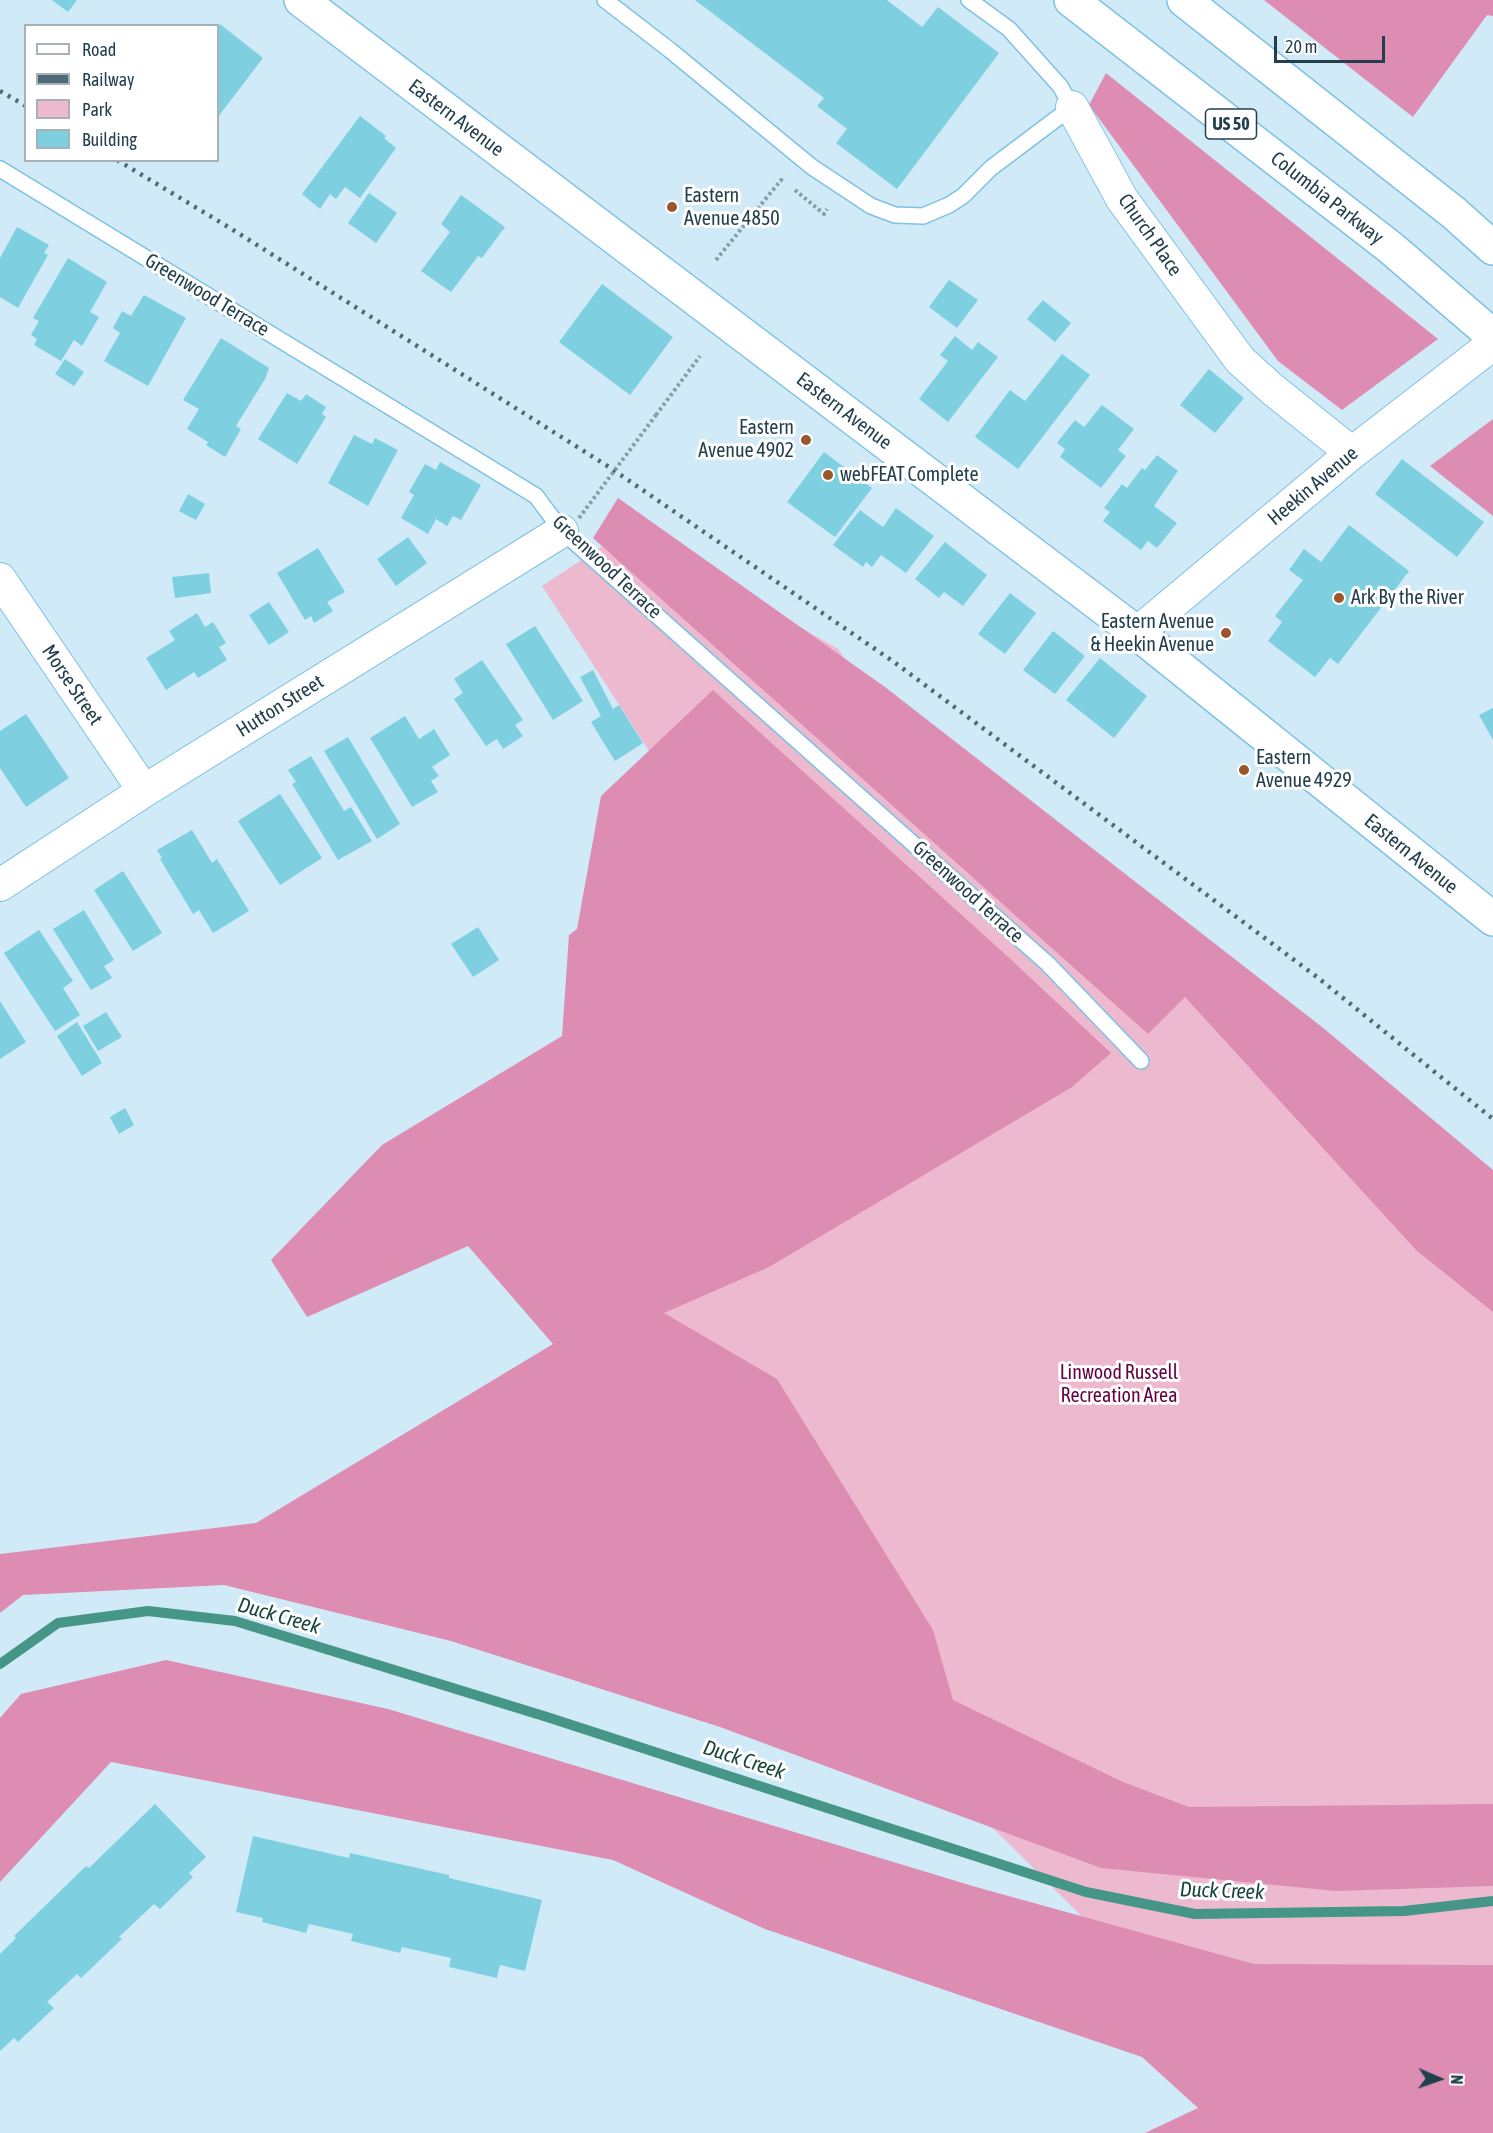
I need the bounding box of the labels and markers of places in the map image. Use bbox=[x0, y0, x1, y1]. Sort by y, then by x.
place label: Eastern Avenue 4850 bbox=[684, 184, 780, 231]
marker: Eastern Avenue 4850 bbox=[665, 200, 679, 214]
place label: Eastern Avenue 4902 bbox=[698, 416, 794, 463]
marker: Eastern Avenue 4902 bbox=[799, 433, 813, 447]
place label: webFEAT Complete bbox=[840, 463, 978, 487]
marker: webFEAT Complete bbox=[821, 468, 835, 482]
place label: Ark By the River bbox=[1351, 586, 1464, 610]
marker: Ark By the River bbox=[1332, 591, 1346, 605]
place label: Eastern Avenue & Heekin Avenue bbox=[1091, 610, 1214, 657]
marker: Eastern Avenue & Heekin Avenue bbox=[1219, 626, 1233, 640]
place label: Eastern Avenue 4929 bbox=[1256, 746, 1352, 793]
marker: Eastern Avenue 4929 bbox=[1237, 763, 1251, 777]

